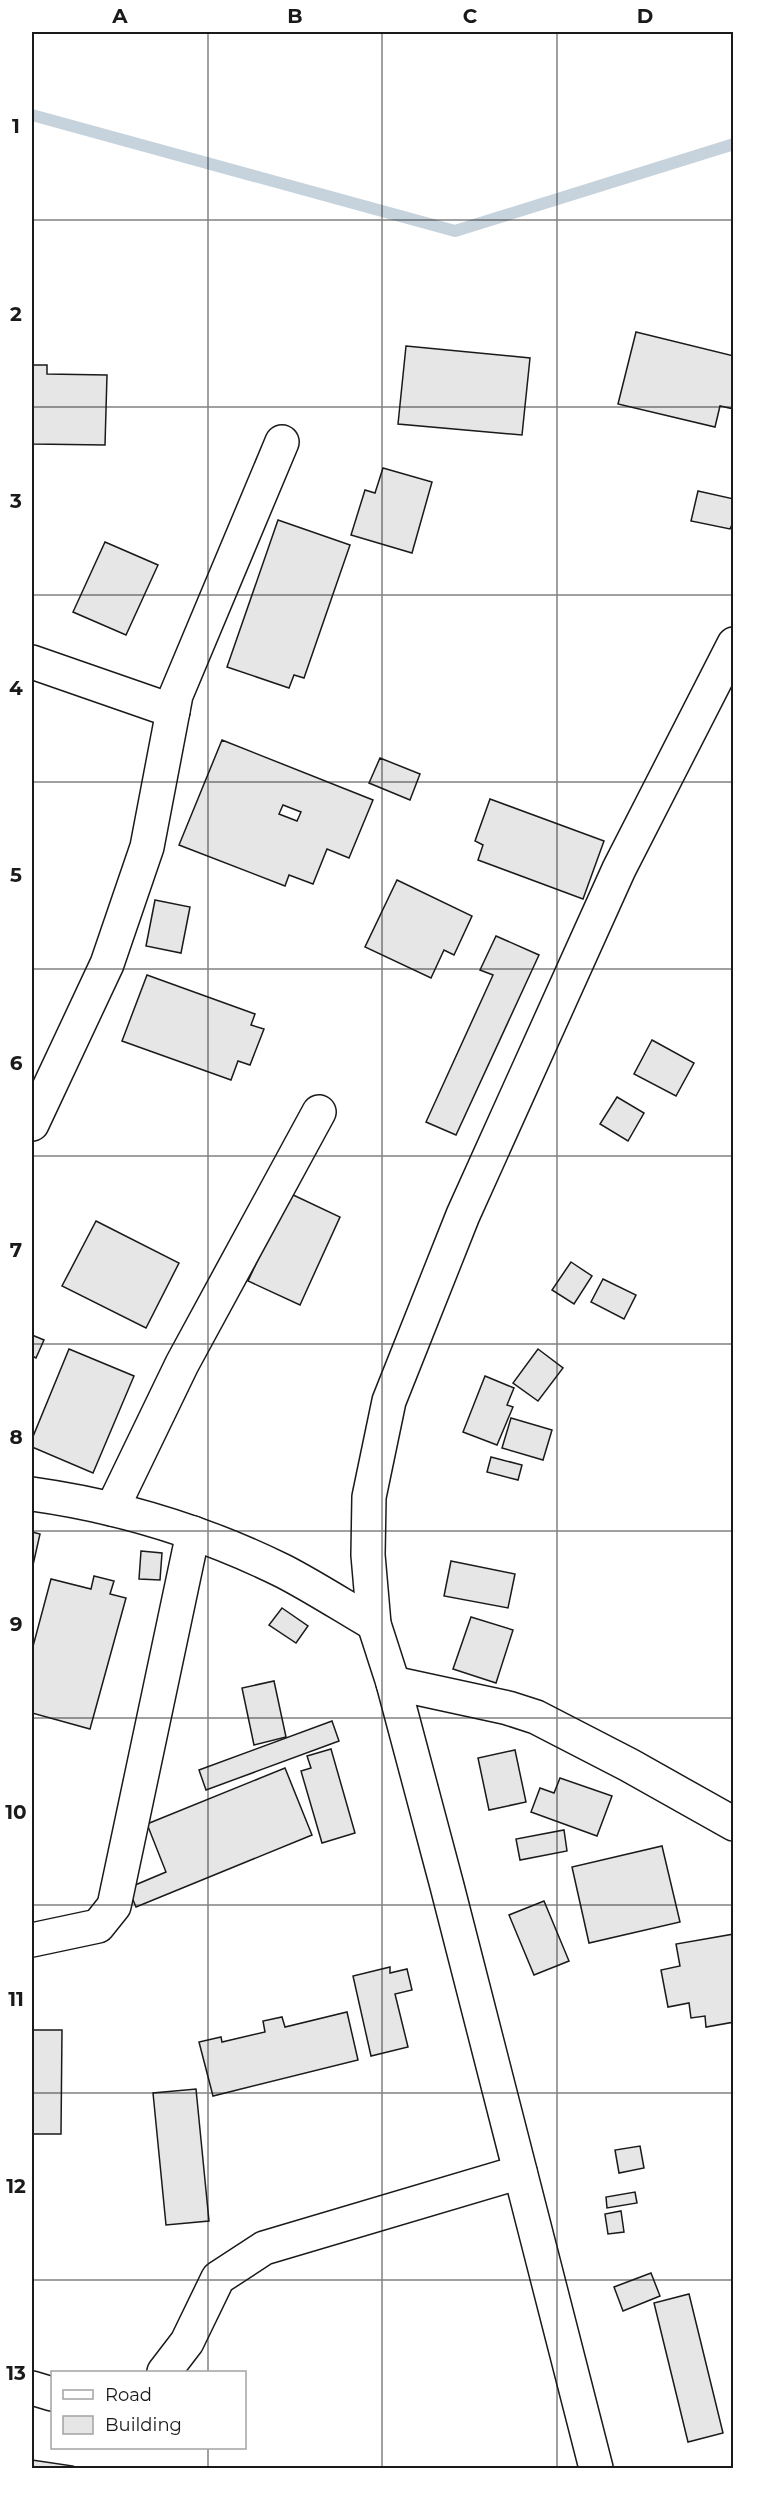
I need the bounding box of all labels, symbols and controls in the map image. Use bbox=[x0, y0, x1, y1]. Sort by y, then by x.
text: A bbox=[111, 4, 128, 28]
text: B bbox=[287, 4, 303, 28]
text: C bbox=[463, 4, 478, 28]
text: D bbox=[637, 4, 653, 28]
text: 1 bbox=[12, 114, 20, 138]
text: 2 bbox=[10, 302, 22, 326]
text: 3 bbox=[9, 489, 22, 513]
text: 4 bbox=[9, 676, 23, 700]
text: 5 bbox=[10, 863, 22, 887]
text: 6 bbox=[10, 1051, 23, 1075]
text: 7 bbox=[10, 1238, 22, 1262]
text: 8 bbox=[9, 1425, 23, 1449]
text: 9 bbox=[10, 1612, 22, 1636]
text: 10 bbox=[5, 1800, 27, 1824]
text: 11 bbox=[8, 1987, 24, 2011]
text: 12 bbox=[6, 2174, 26, 2198]
text: 13 bbox=[6, 2361, 26, 2385]
legend bbox=[51, 2371, 246, 2449]
text: Road bbox=[105, 2384, 152, 2406]
text: Building bbox=[105, 2414, 182, 2436]

